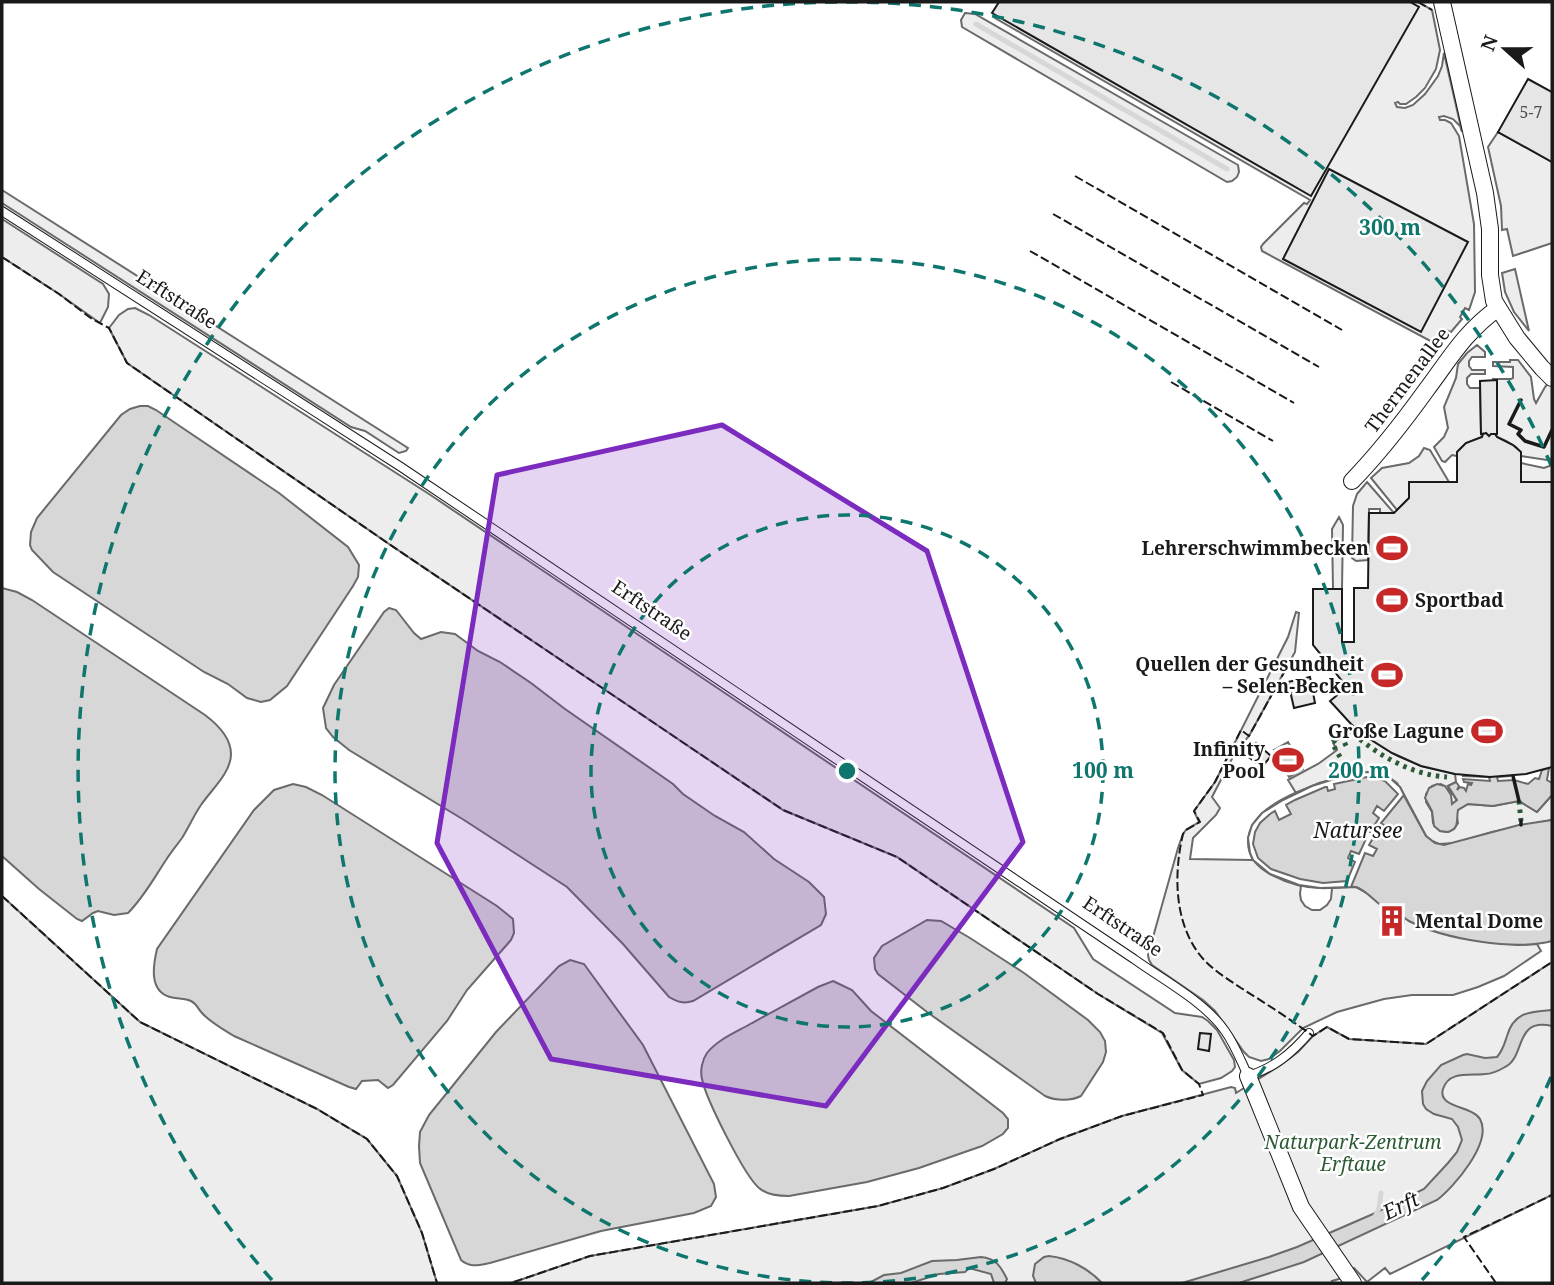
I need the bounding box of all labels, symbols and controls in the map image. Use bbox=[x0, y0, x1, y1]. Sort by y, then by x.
north arrow bbox=[1470, 14, 1540, 84]
text: N bbox=[1474, 31, 1504, 55]
house number: 5-7 bbox=[1520, 101, 1542, 123]
text: 300 m bbox=[1359, 213, 1421, 241]
street label: Erftstraße bbox=[132, 263, 222, 335]
street label: Thermenallee bbox=[1359, 322, 1455, 438]
sports icon: Lehrerschwimmbecken bbox=[1375, 531, 1409, 565]
place label: Lehrerschwimmbecken bbox=[1142, 535, 1369, 561]
street label: Erftstraße bbox=[607, 574, 697, 646]
sports icon: Sportbad bbox=[1375, 583, 1409, 617]
place label: Sportbad bbox=[1415, 587, 1504, 613]
place label: Quellen der Gesundheit – Selen-Becken bbox=[1135, 651, 1364, 699]
sports icon: Quellen der Gesundheit – Selen-Becken bbox=[1370, 658, 1404, 692]
sports icon: Große Lagune bbox=[1470, 714, 1504, 748]
place label: Große Lagune bbox=[1328, 718, 1464, 744]
place label: Infinity Pool bbox=[1193, 736, 1265, 784]
sports icon: Infinity Pool bbox=[1271, 743, 1305, 777]
text: 100 m bbox=[1072, 756, 1134, 784]
text: 200 m bbox=[1328, 756, 1390, 784]
centre of rings bbox=[835, 759, 859, 783]
water label: Natursee bbox=[1313, 816, 1402, 844]
street label: Erftstraße bbox=[1078, 890, 1168, 962]
building icon: Mental Dome bbox=[1375, 904, 1409, 938]
place label: Mental Dome bbox=[1415, 908, 1543, 934]
park label: Naturpark-Zentrum Erftaue bbox=[1264, 1129, 1441, 1177]
water label: Erft bbox=[1377, 1184, 1424, 1226]

